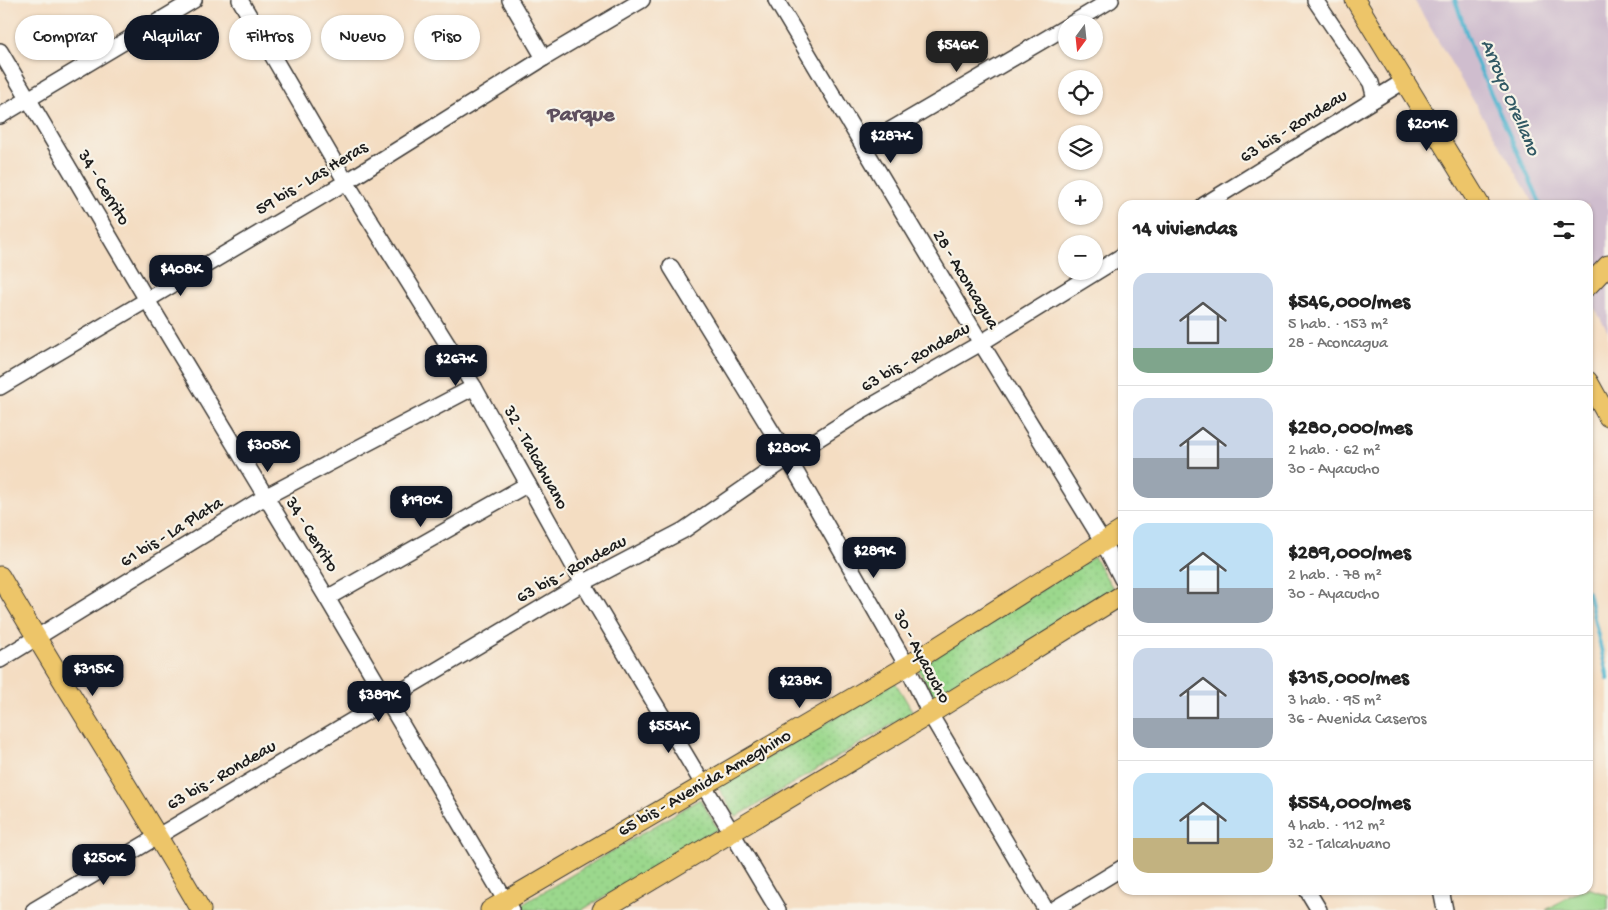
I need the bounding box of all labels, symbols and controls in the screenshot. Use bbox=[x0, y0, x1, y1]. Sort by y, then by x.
chip: Comprar bbox=[15, 15, 114, 60]
chip: Alquilar bbox=[124, 15, 219, 60]
chip: Filtros bbox=[229, 15, 311, 60]
chip: Nuevo bbox=[321, 15, 404, 60]
chip: Piso bbox=[414, 15, 480, 60]
north arrow bbox=[1058, 15, 1102, 60]
map controls bbox=[1058, 15, 1103, 280]
pin: $546K bbox=[922, 30, 992, 73]
water label: Arroyo Orellano bbox=[1474, 36, 1544, 161]
text: $546K bbox=[937, 37, 977, 56]
button: locate bbox=[1058, 70, 1103, 115]
street label: 63 bis - Rondeau bbox=[1236, 85, 1352, 168]
district label: Parque bbox=[547, 103, 615, 129]
pin: $201K bbox=[1392, 110, 1462, 152]
text: $201K bbox=[1407, 116, 1447, 135]
pin: $287K bbox=[856, 121, 926, 164]
button: layers bbox=[1058, 125, 1103, 170]
text: $287K bbox=[871, 128, 911, 147]
street label: 59 bis - Las Heras bbox=[252, 137, 373, 221]
street label: 34 - Cerrito bbox=[72, 146, 134, 230]
button: + bbox=[1058, 180, 1103, 225]
icon: filters bbox=[1550, 216, 1578, 244]
text: 14 viviendas bbox=[1133, 218, 1237, 243]
street label: 28 - Aconcagua bbox=[927, 226, 1003, 334]
button: − bbox=[1058, 235, 1103, 280]
pin: $408K bbox=[146, 254, 216, 297]
text: $408K bbox=[160, 261, 202, 280]
text: $546,000/mes bbox=[1288, 291, 1410, 316]
icon: home bbox=[1173, 293, 1233, 353]
text: 5 hab. · 153 m² bbox=[1288, 316, 1388, 335]
street label: 63 bis - Rondeau bbox=[858, 318, 975, 398]
text: 28 - Aconcagua bbox=[1288, 335, 1388, 354]
pin: $267K bbox=[421, 344, 491, 387]
text: $267K bbox=[436, 351, 476, 370]
street label: 32 - Talcahuano bbox=[497, 402, 572, 514]
text: $280,000/mes bbox=[1288, 417, 1412, 442]
icon: home bbox=[1173, 418, 1233, 478]
pin: $305K bbox=[233, 430, 303, 473]
pin: $280K bbox=[753, 434, 823, 476]
text: $305K bbox=[247, 437, 289, 456]
text: $280K bbox=[767, 440, 809, 459]
text: 2 hab. · 62 m² bbox=[1288, 442, 1381, 461]
text: 30 - Ayacucho bbox=[1288, 461, 1379, 480]
pin: $190K bbox=[386, 486, 456, 528]
text: $190K bbox=[401, 492, 441, 511]
street label: 61 bis - La Plata bbox=[117, 493, 228, 573]
street label: 34 - Cerrito bbox=[279, 493, 342, 576]
street label: 63 bis - Rondeau bbox=[513, 531, 631, 609]
pin: $289K bbox=[839, 536, 909, 579]
text: $289,000/mes bbox=[1288, 542, 1411, 567]
text: $289K bbox=[854, 543, 894, 562]
icon: home bbox=[1173, 543, 1233, 603]
text: 2 hab. · 78 m² bbox=[1288, 567, 1382, 586]
text: 30 - Ayacucho bbox=[1288, 586, 1379, 605]
street label: 30 - Ayacucho bbox=[887, 606, 954, 707]
pin: $315K bbox=[58, 654, 128, 697]
text: $315K bbox=[73, 661, 113, 680]
pin: $238K bbox=[765, 666, 835, 709]
text: $315,000/mes bbox=[1288, 667, 1409, 692]
icon: home bbox=[1173, 668, 1233, 728]
text: $238K bbox=[780, 673, 820, 692]
pin: $389K bbox=[344, 680, 414, 723]
text: $389K bbox=[358, 687, 400, 706]
text: 3 hab. · 95 m² bbox=[1288, 692, 1382, 711]
text: 36 - Avenida Caseros bbox=[1288, 711, 1426, 730]
pin: $554K bbox=[634, 712, 704, 754]
text: $554K bbox=[649, 718, 689, 737]
street label: 65 bis - Avenida Ameghino bbox=[615, 726, 795, 842]
street label: 63 bis - Rondeau bbox=[164, 736, 281, 816]
text: $554,000/mes bbox=[1288, 792, 1410, 817]
icon: home bbox=[1173, 793, 1233, 853]
text: 4 hab. · 112 m² bbox=[1288, 817, 1385, 836]
text: 32 - Talcahuano bbox=[1288, 836, 1391, 855]
pin: $250K bbox=[69, 844, 139, 886]
text: $250K bbox=[83, 850, 125, 869]

